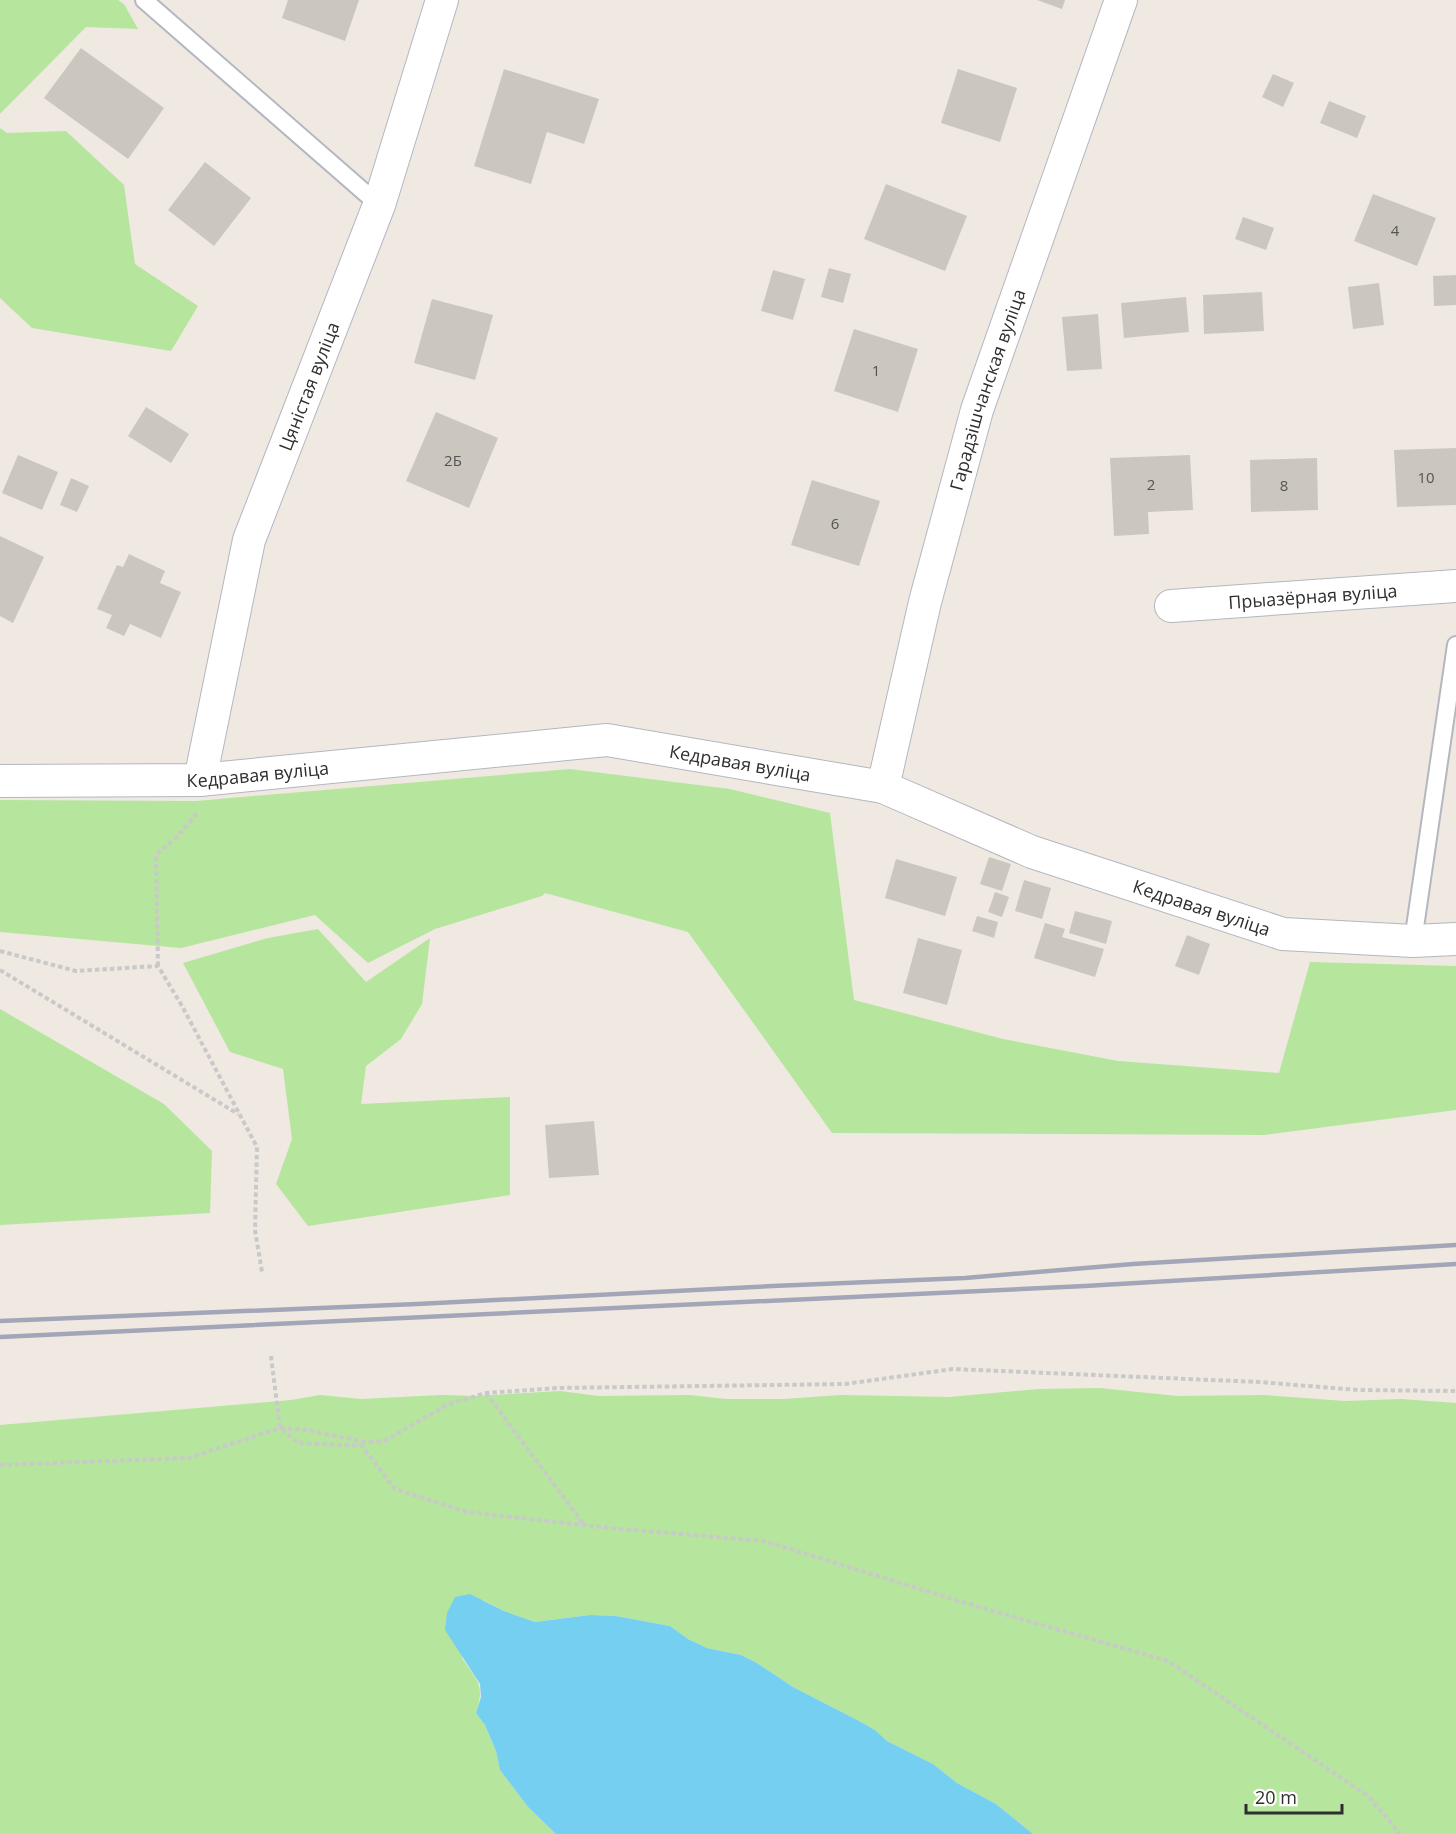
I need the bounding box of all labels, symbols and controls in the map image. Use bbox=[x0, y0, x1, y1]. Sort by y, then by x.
house number: 4 bbox=[1391, 220, 1400, 240]
street label: Гарадзішчанская вуліца bbox=[944, 286, 1031, 493]
street label: Цяністая вуліца bbox=[273, 318, 345, 454]
house number: 1 bbox=[872, 360, 880, 380]
house number: 2Б bbox=[444, 450, 462, 470]
house number: 10 bbox=[1417, 467, 1435, 487]
house number: 2 bbox=[1147, 474, 1155, 494]
house number: 8 bbox=[1280, 475, 1288, 495]
house number: 6 bbox=[831, 513, 839, 533]
street label: Прыазёрная вуліца bbox=[1227, 578, 1398, 614]
street label: Кедравая вуліца bbox=[668, 739, 813, 787]
street label: Кедравая вуліца bbox=[186, 755, 330, 792]
street label: Кедравая вуліца bbox=[1130, 874, 1273, 941]
scale bar bbox=[1246, 1777, 1342, 1815]
text: 20 m bbox=[1255, 1785, 1297, 1809]

